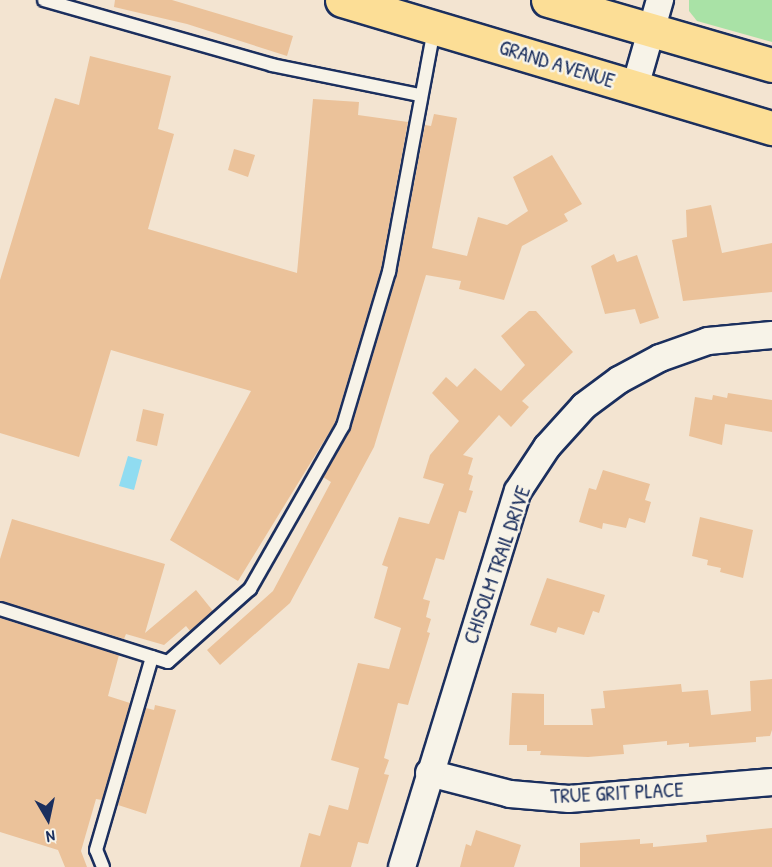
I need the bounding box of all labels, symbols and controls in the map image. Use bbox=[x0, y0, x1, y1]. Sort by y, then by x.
street label: GRAND AVENUE bbox=[496, 35, 618, 93]
street label: CHISOLM TRAIL DRIVE bbox=[458, 483, 536, 647]
street label: TRUE GRIT PLACE bbox=[550, 777, 684, 809]
north arrow bbox=[18, 789, 78, 849]
text: N bbox=[45, 825, 57, 848]

